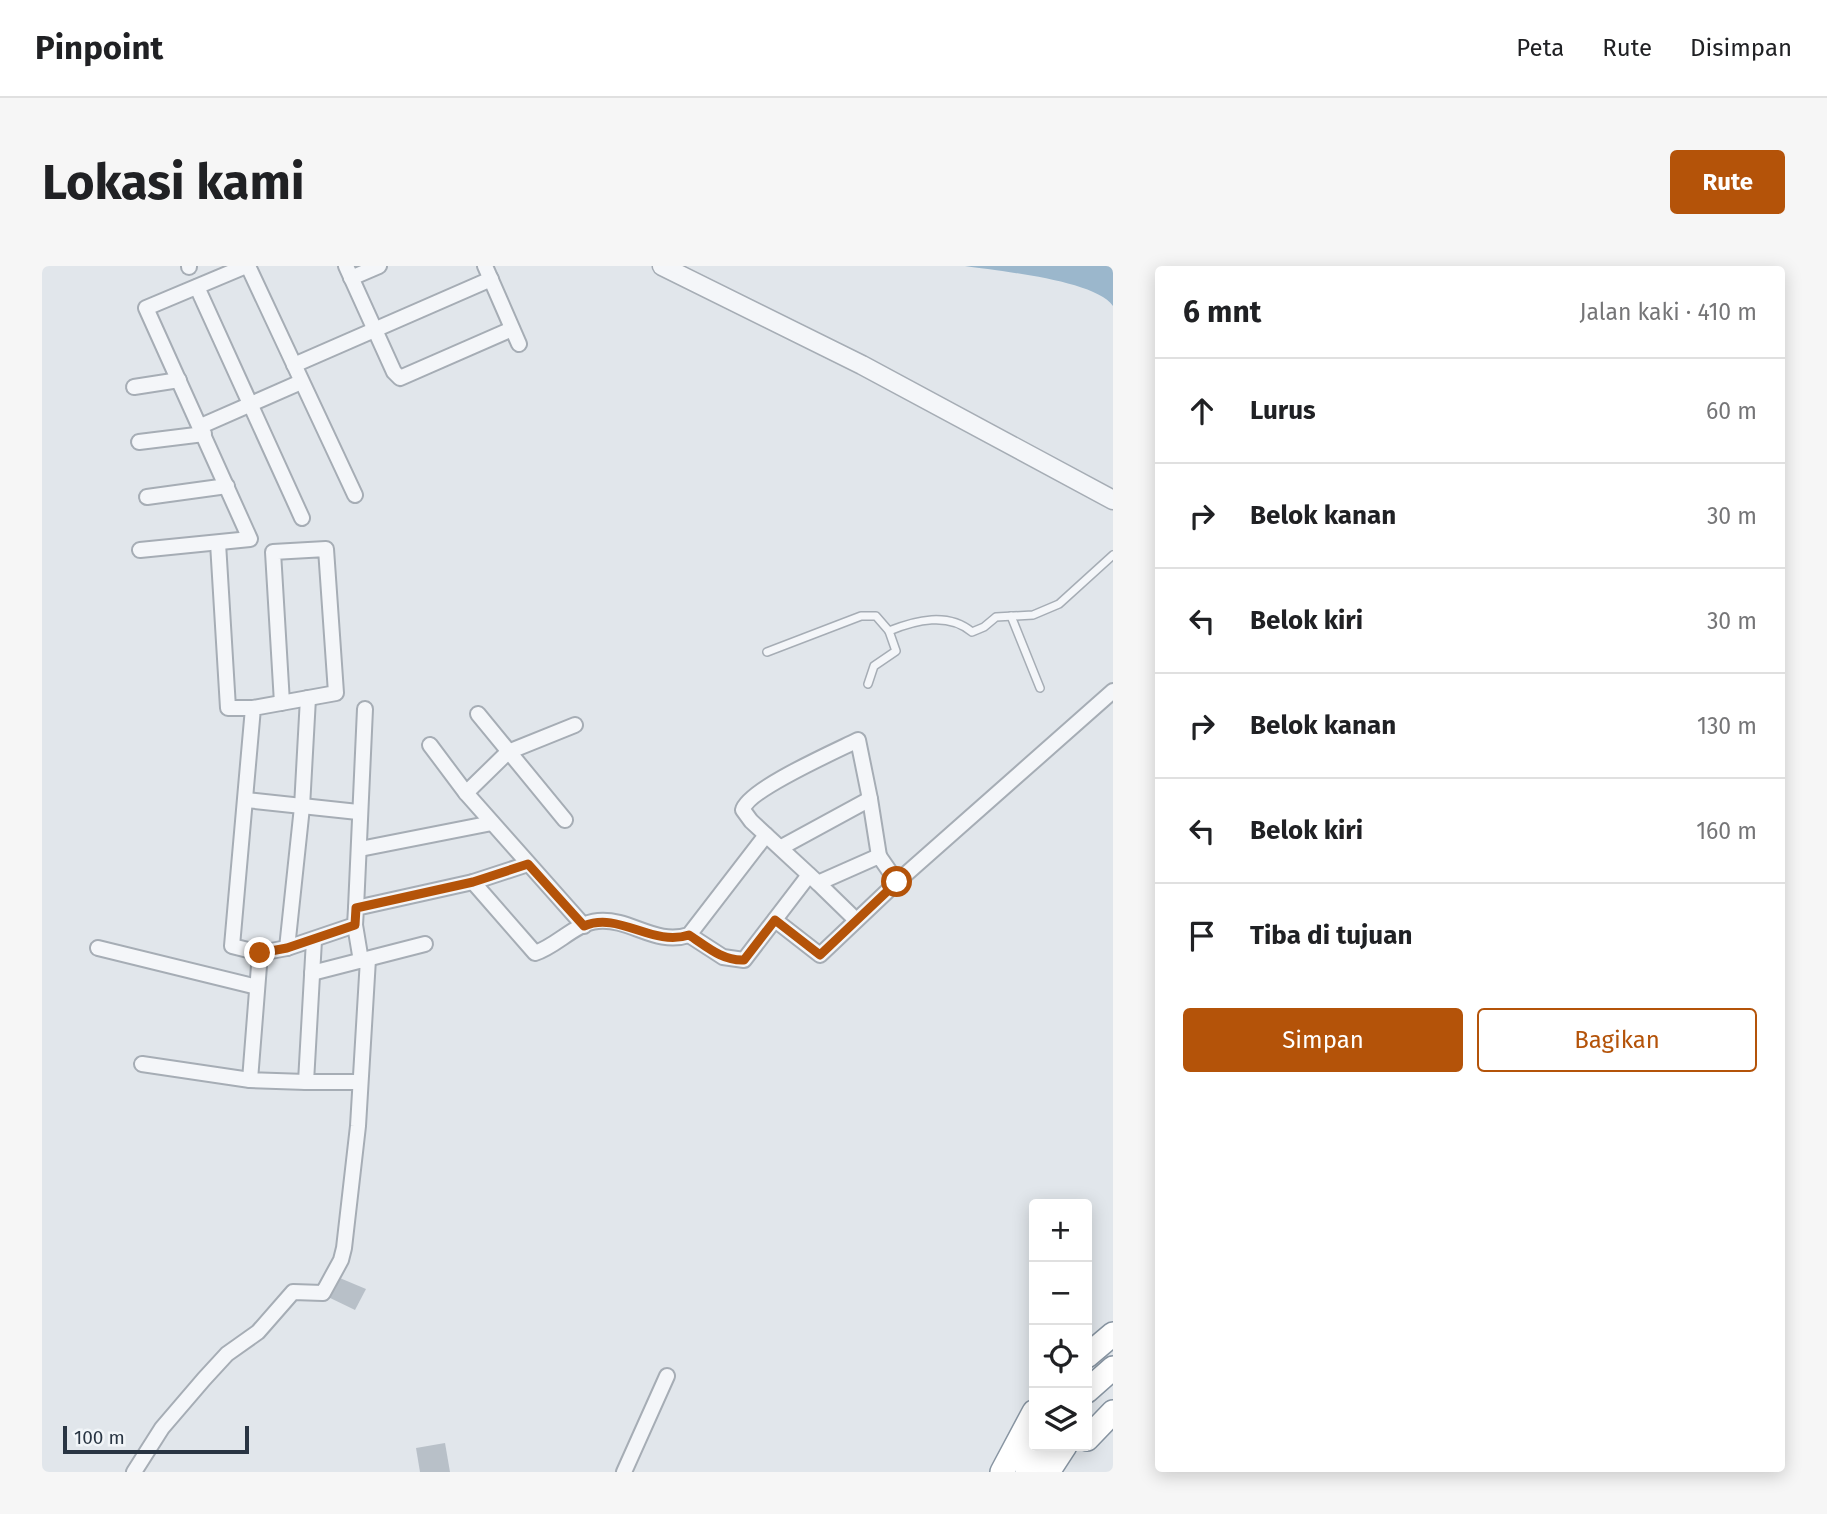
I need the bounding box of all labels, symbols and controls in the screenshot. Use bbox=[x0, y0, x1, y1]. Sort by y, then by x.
text: Pinpoint bbox=[35, 28, 163, 68]
text: Peta bbox=[1516, 34, 1564, 62]
text: Rute bbox=[1602, 34, 1652, 62]
text: Disimpan bbox=[1690, 34, 1792, 62]
button: Rute bbox=[1670, 150, 1785, 214]
text: Lokasi kami bbox=[42, 153, 305, 212]
text: 6 mnt bbox=[1183, 294, 1261, 330]
text: Jalan kaki · 410 m bbox=[1580, 298, 1757, 326]
icon: ahead bbox=[1183, 392, 1221, 430]
text: Lurus bbox=[1250, 395, 1316, 426]
text: 60 m bbox=[1706, 397, 1757, 425]
icon: right bbox=[1183, 497, 1221, 535]
text: Belok kanan bbox=[1250, 500, 1396, 531]
text: 30 m bbox=[1707, 502, 1757, 530]
icon: left bbox=[1183, 602, 1221, 640]
text: Belok kiri bbox=[1250, 605, 1363, 636]
text: 30 m bbox=[1707, 607, 1757, 635]
icon: right bbox=[1183, 707, 1221, 745]
text: Belok kanan bbox=[1250, 710, 1396, 741]
text: 130 m bbox=[1697, 712, 1757, 740]
icon: left bbox=[1183, 812, 1221, 850]
text: Belok kiri bbox=[1250, 815, 1363, 846]
text: 160 m bbox=[1696, 817, 1757, 845]
route start bbox=[881, 866, 912, 897]
icon: arrive bbox=[1183, 917, 1221, 955]
text: Tiba di tujuan bbox=[1250, 920, 1412, 951]
route end bbox=[244, 937, 275, 968]
button: Simpan bbox=[1183, 1008, 1463, 1072]
button: Bagikan bbox=[1477, 1008, 1757, 1072]
map controls bbox=[1029, 1199, 1092, 1451]
button: + bbox=[1029, 1199, 1092, 1262]
button: − bbox=[1029, 1262, 1092, 1325]
button: locate bbox=[1029, 1325, 1092, 1388]
button: layers bbox=[1029, 1388, 1092, 1451]
scale bar bbox=[63, 1423, 248, 1455]
text: 100 m bbox=[74, 1426, 125, 1449]

